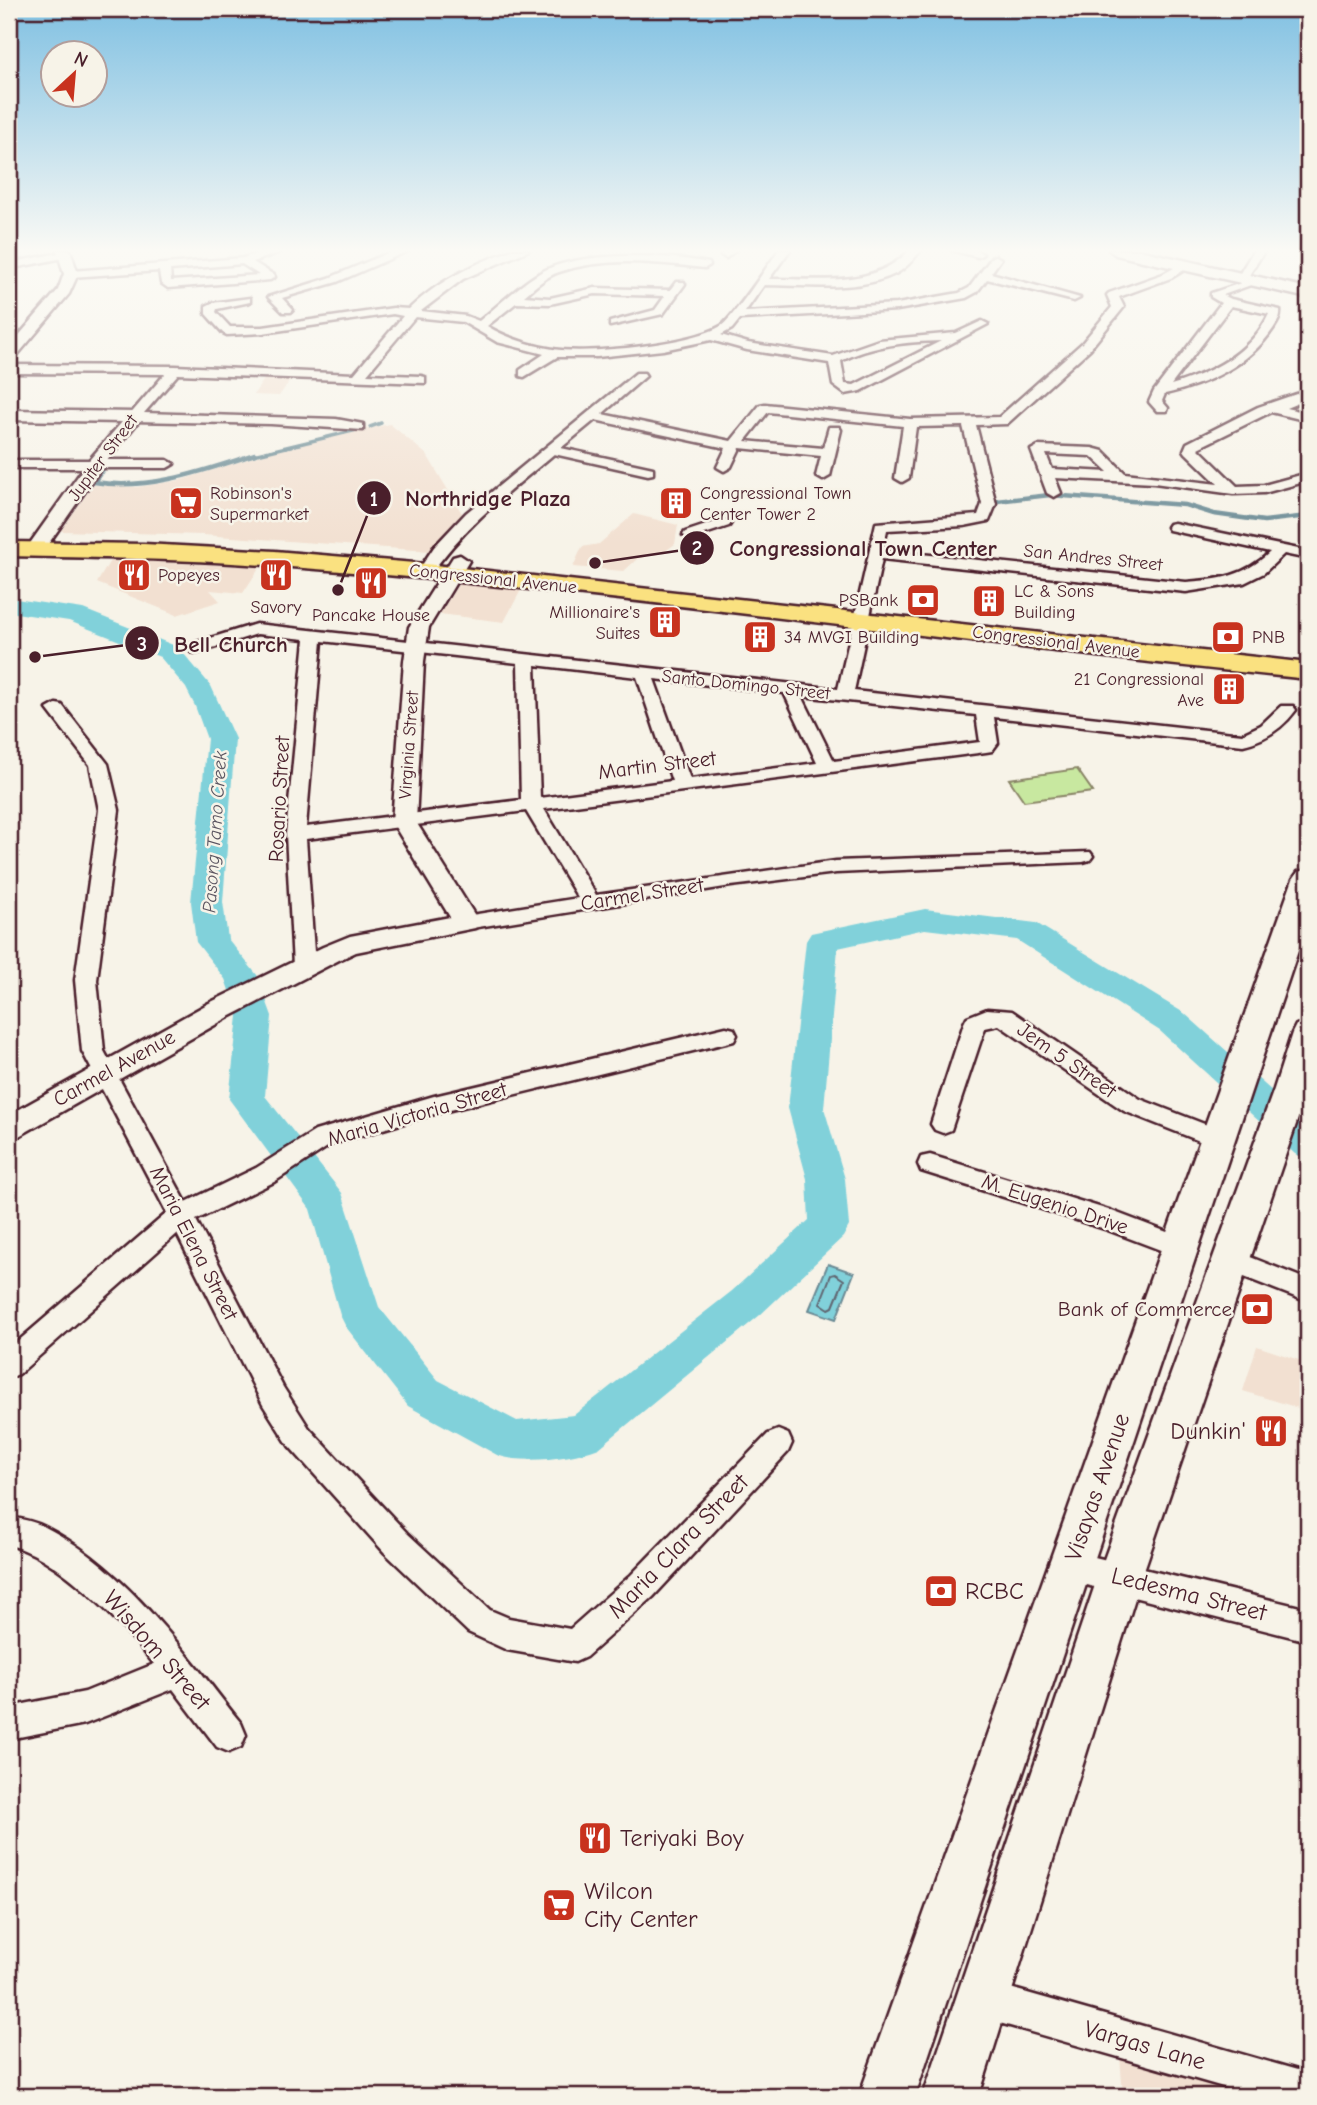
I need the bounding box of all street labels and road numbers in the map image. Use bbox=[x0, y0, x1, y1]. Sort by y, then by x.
street label: Jupiter Street bbox=[64, 410, 143, 505]
street label: San Andres Street bbox=[1023, 540, 1164, 576]
street label: Congressional Avenue bbox=[408, 560, 578, 598]
street label: Congressional Avenue bbox=[971, 621, 1141, 663]
street label: Santo Domingo Street bbox=[661, 666, 832, 704]
street label: Virginia Street bbox=[395, 689, 423, 800]
street label: Rosario Street bbox=[264, 734, 294, 863]
street label: Martin Street bbox=[597, 746, 718, 784]
street label: Carmel Street bbox=[579, 872, 706, 916]
street label: Jem 5 Street bbox=[1013, 1017, 1122, 1104]
street label: Carmel Avenue bbox=[49, 1025, 179, 1111]
street label: Maria Victoria Street bbox=[324, 1077, 510, 1151]
street label: Maria Elena Street bbox=[145, 1162, 244, 1325]
street label: M. Eugenio Drive bbox=[979, 1169, 1131, 1239]
street label: Visayas Avenue bbox=[1059, 1409, 1135, 1565]
street label: Maria Clara Street bbox=[602, 1467, 755, 1624]
street label: Ledesma Street bbox=[1109, 1561, 1270, 1627]
street label: Wisdom Street bbox=[97, 1584, 217, 1716]
street label: Vargas Lane bbox=[1081, 2014, 1209, 2076]

